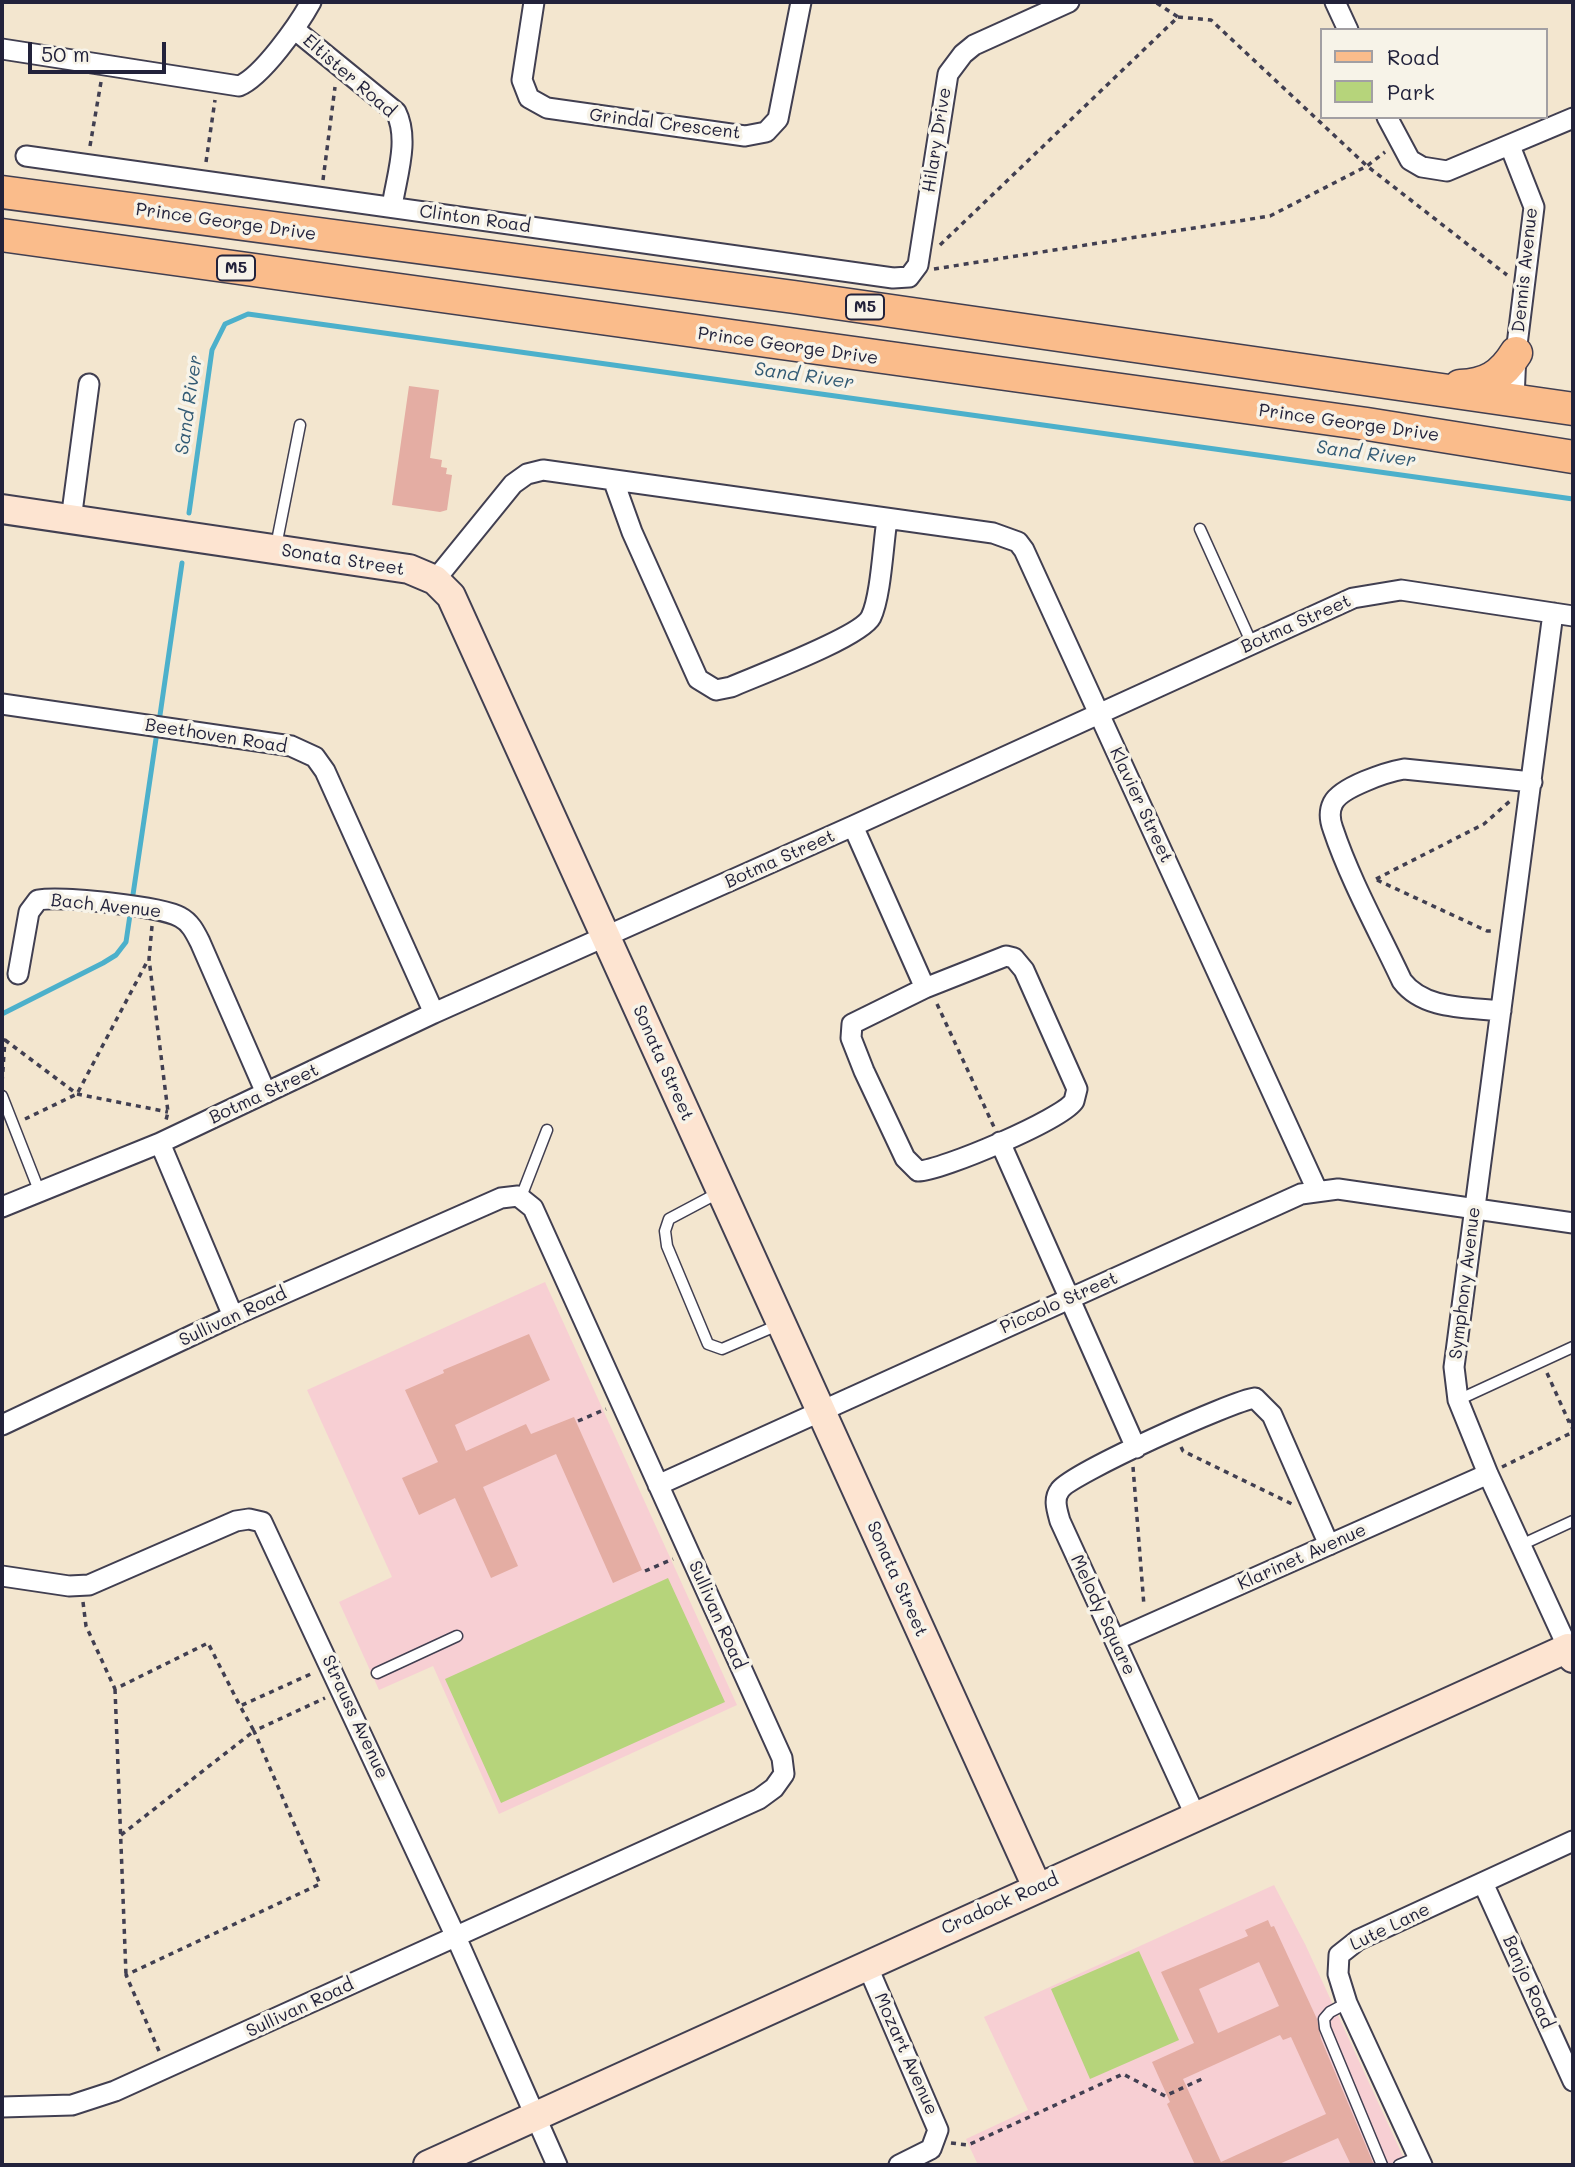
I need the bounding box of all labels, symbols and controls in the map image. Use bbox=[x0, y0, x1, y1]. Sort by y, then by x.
scale bar bbox=[32, 28, 170, 72]
legend bbox=[1320, 28, 1547, 119]
street label: Eltister Road bbox=[298, 30, 400, 122]
text: 50 m bbox=[41, 40, 90, 67]
text: Road bbox=[1387, 43, 1439, 70]
text: Park bbox=[1387, 78, 1435, 105]
street label: Hilary Drive bbox=[918, 86, 956, 194]
street label: Grindal Crescent bbox=[588, 104, 742, 144]
street label: Prince George Drive bbox=[134, 199, 318, 245]
street label: Clinton Road bbox=[418, 201, 532, 237]
street label: Dennis Avenue bbox=[1508, 206, 1542, 334]
road number: M5 bbox=[217, 256, 255, 280]
road number: M5 bbox=[846, 294, 884, 320]
street label: Prince George Drive bbox=[696, 323, 880, 369]
water label: Sand River bbox=[171, 354, 207, 456]
water label: Sand River bbox=[753, 358, 855, 394]
street label: Prince George Drive bbox=[1257, 400, 1441, 446]
water label: Sand River bbox=[1315, 436, 1417, 472]
street label: Sonata Street bbox=[280, 540, 406, 580]
street label: Botma Street bbox=[1238, 590, 1354, 658]
street label: Beethoven Road bbox=[143, 714, 289, 758]
street label: Klavier Street bbox=[1105, 744, 1177, 866]
street label: Botma Street bbox=[722, 825, 838, 893]
street label: Bach Avenue bbox=[50, 889, 162, 923]
street label: Sonata Street bbox=[628, 1002, 698, 1124]
street label: Botma Street bbox=[206, 1059, 322, 1129]
street label: Symphony Avenue bbox=[1445, 1206, 1485, 1360]
street label: Piccolo Street bbox=[997, 1267, 1121, 1339]
street label: Sullivan Road bbox=[176, 1283, 290, 1351]
street label: Sonata Street bbox=[862, 1518, 932, 1640]
street label: Klarinet Avenue bbox=[1234, 1519, 1370, 1595]
street label: Melody Square bbox=[1066, 1551, 1140, 1679]
street label: Sullivan Road bbox=[684, 1558, 750, 1672]
street label: Strauss Avenue bbox=[317, 1652, 393, 1782]
street label: Cradock Road bbox=[938, 1869, 1062, 1939]
street label: Lute Lane bbox=[1347, 1898, 1433, 1956]
street label: Banjo Road bbox=[1498, 1932, 1558, 2032]
street label: Sullivan Road bbox=[243, 1974, 357, 2042]
street label: Mozart Avenue bbox=[869, 1990, 943, 2118]

